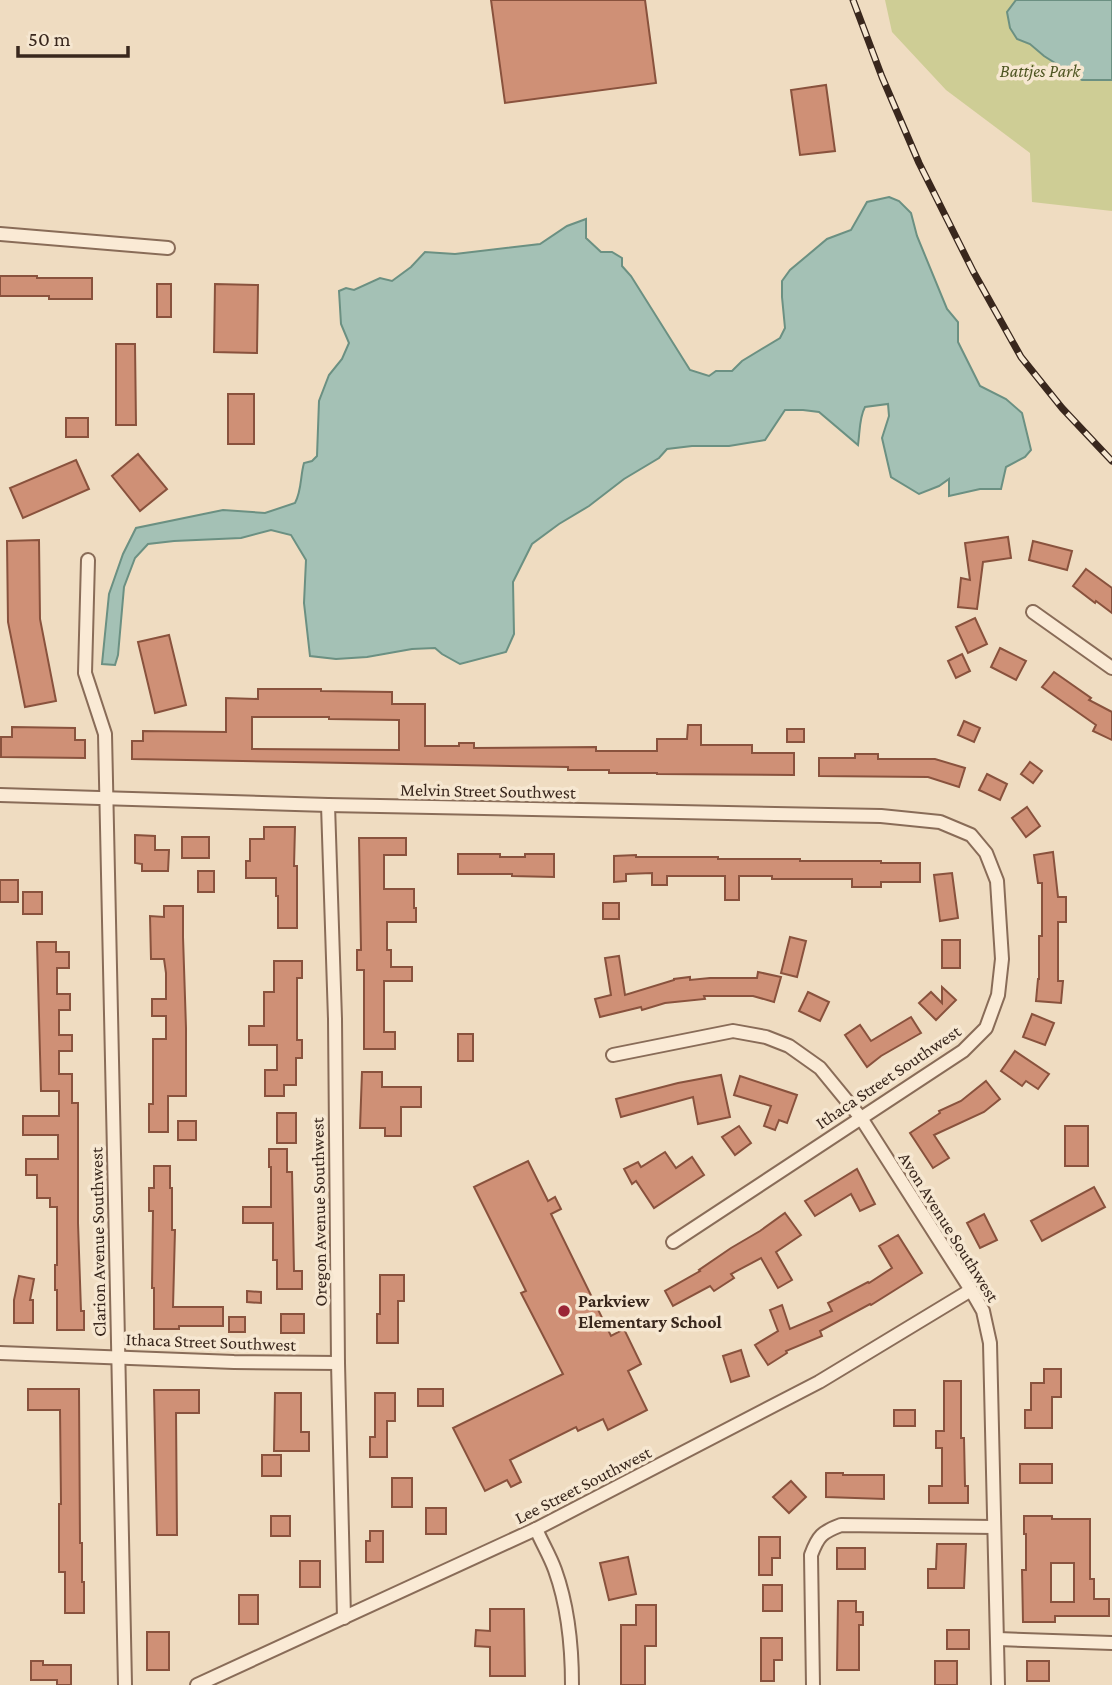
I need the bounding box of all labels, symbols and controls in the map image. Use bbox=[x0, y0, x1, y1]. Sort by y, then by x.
scale bar bbox=[18, 14, 128, 58]
text: 50 m bbox=[28, 27, 71, 51]
park label: Battjes Park bbox=[1000, 61, 1081, 82]
street label: Melvin Street Southwest bbox=[400, 779, 577, 803]
street label: Ithaca Street Southwest bbox=[812, 1020, 965, 1133]
street label: Oregon Avenue Southwest bbox=[307, 1116, 331, 1307]
street label: Clarion Avenue Southwest bbox=[86, 1146, 110, 1337]
street label: Avon Avenue Southwest bbox=[895, 1148, 1004, 1306]
place label: Parkview Elementary School bbox=[578, 1291, 722, 1332]
marker: Parkview Elementary School bbox=[556, 1303, 572, 1319]
street label: Ithaca Street Southwest bbox=[125, 1329, 298, 1355]
street label: Lee Street Southwest bbox=[512, 1442, 655, 1528]

